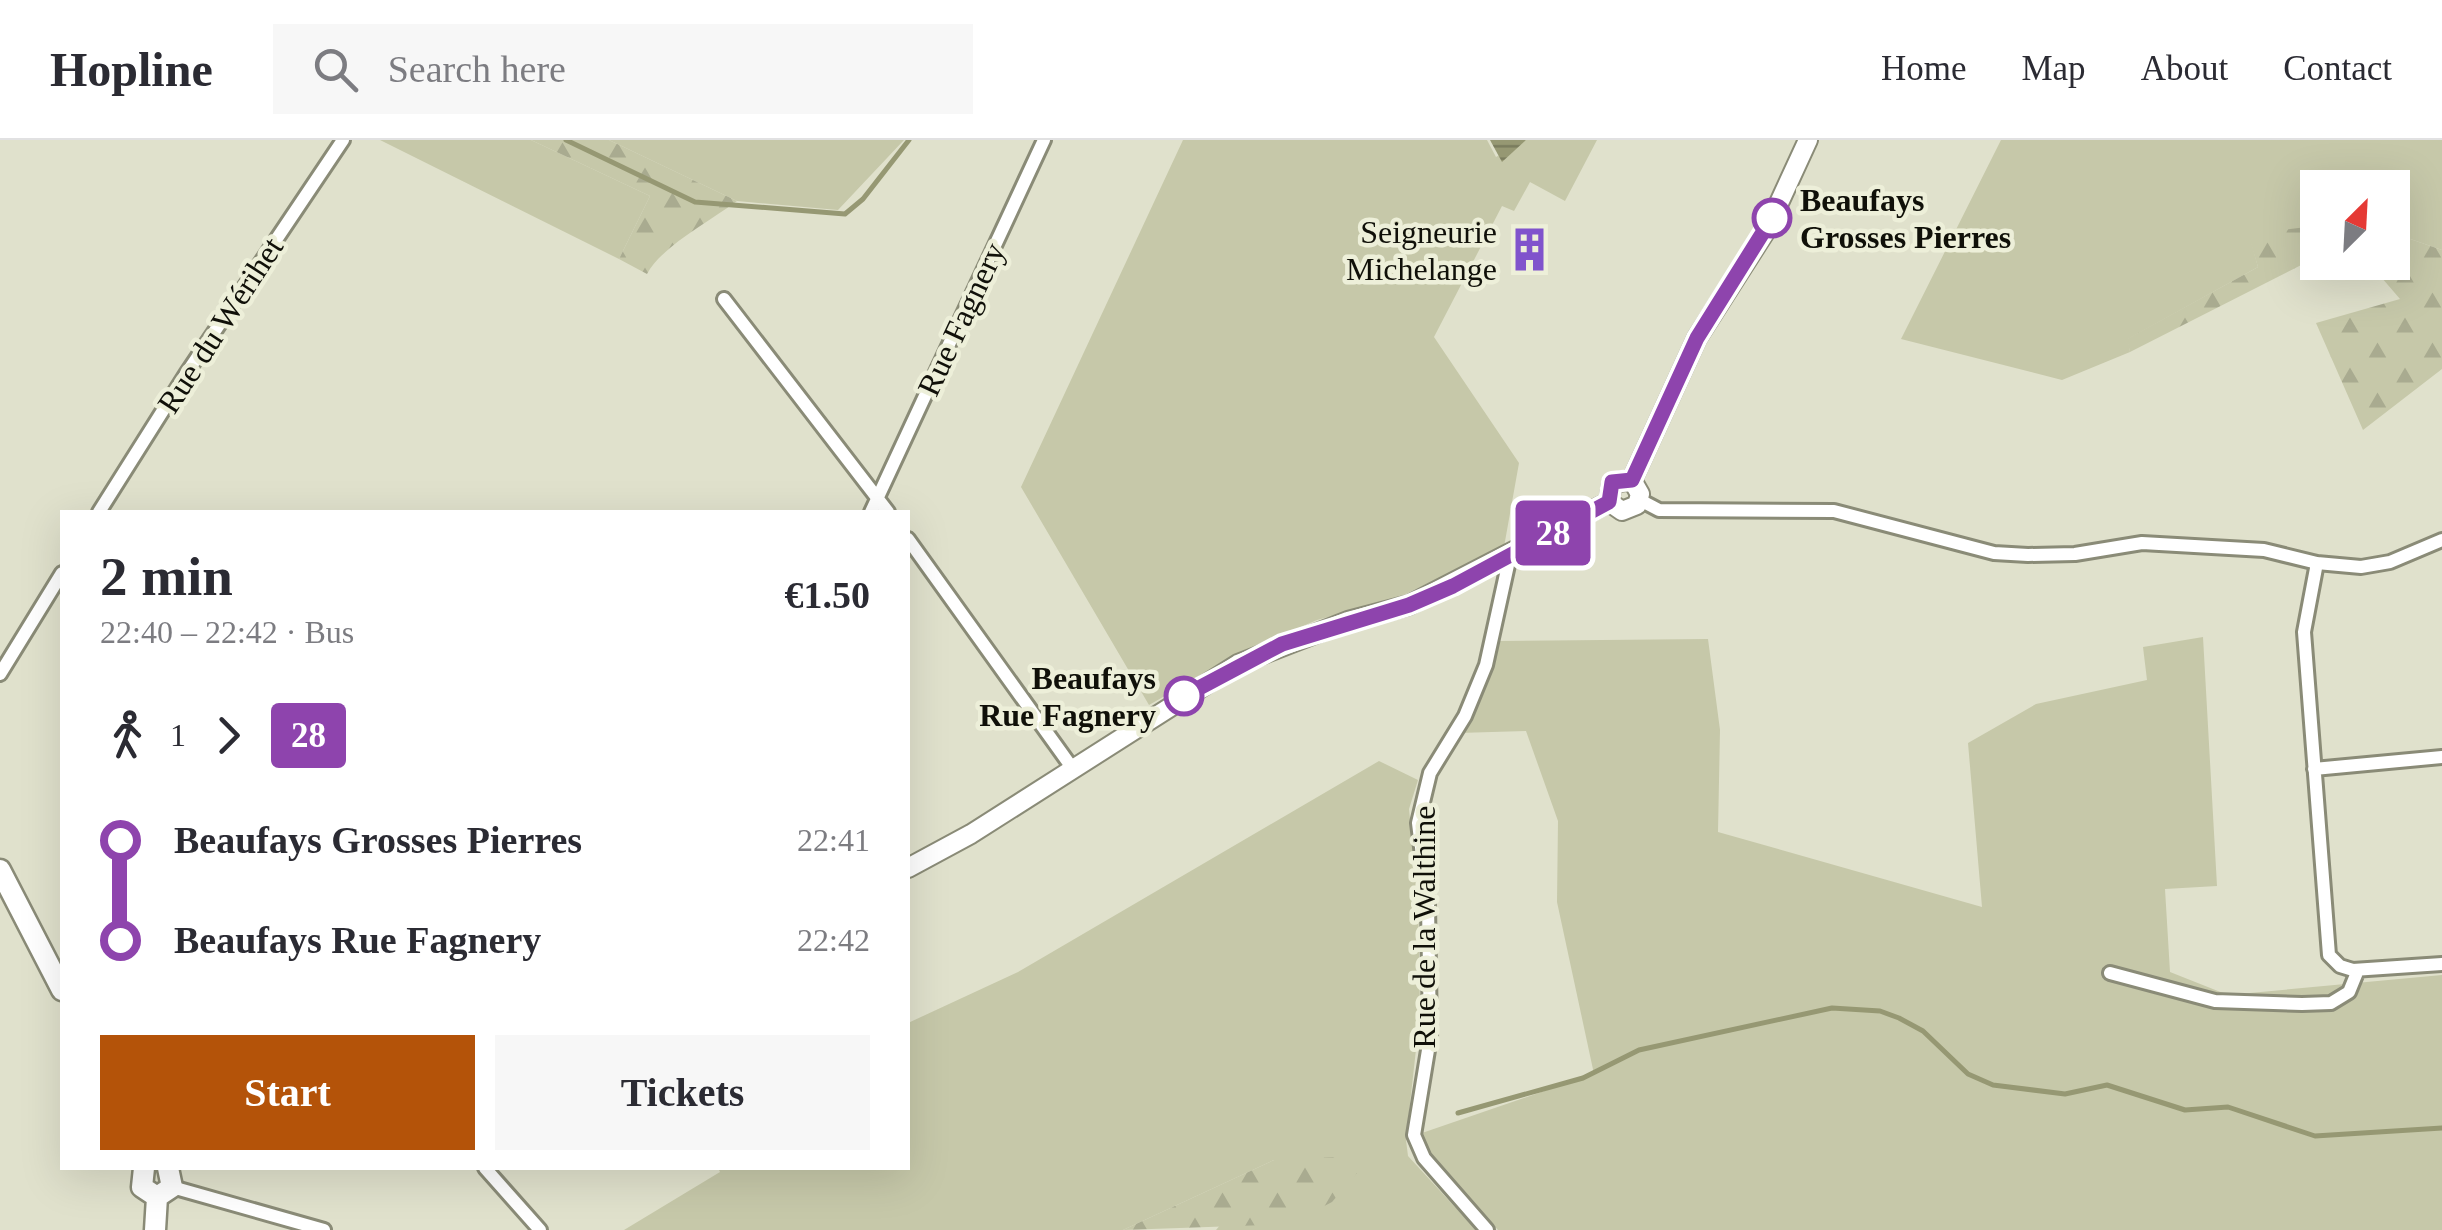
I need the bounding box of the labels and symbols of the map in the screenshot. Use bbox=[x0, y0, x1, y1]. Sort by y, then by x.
north arrow bbox=[2300, 170, 2410, 280]
place label: Beaufays Grosses Pierres bbox=[1800, 182, 2011, 255]
marker: Beaufays Grosses Pierres bbox=[1753, 199, 1791, 237]
place label: Seigneurie Michelange bbox=[1346, 214, 1497, 287]
building icon: Seigneurie Michelange bbox=[1506, 226, 1554, 274]
street label: Rue du Wérihet bbox=[150, 230, 290, 420]
street label: Rue Fagnery bbox=[910, 237, 1012, 401]
line badge: 28 bbox=[1508, 500, 1598, 566]
place label: Beaufays Rue Fagnery bbox=[979, 660, 1156, 733]
marker: Beaufays Rue Fagnery bbox=[1165, 677, 1203, 715]
street label: Rue de la Walthine bbox=[1406, 806, 1442, 1048]

